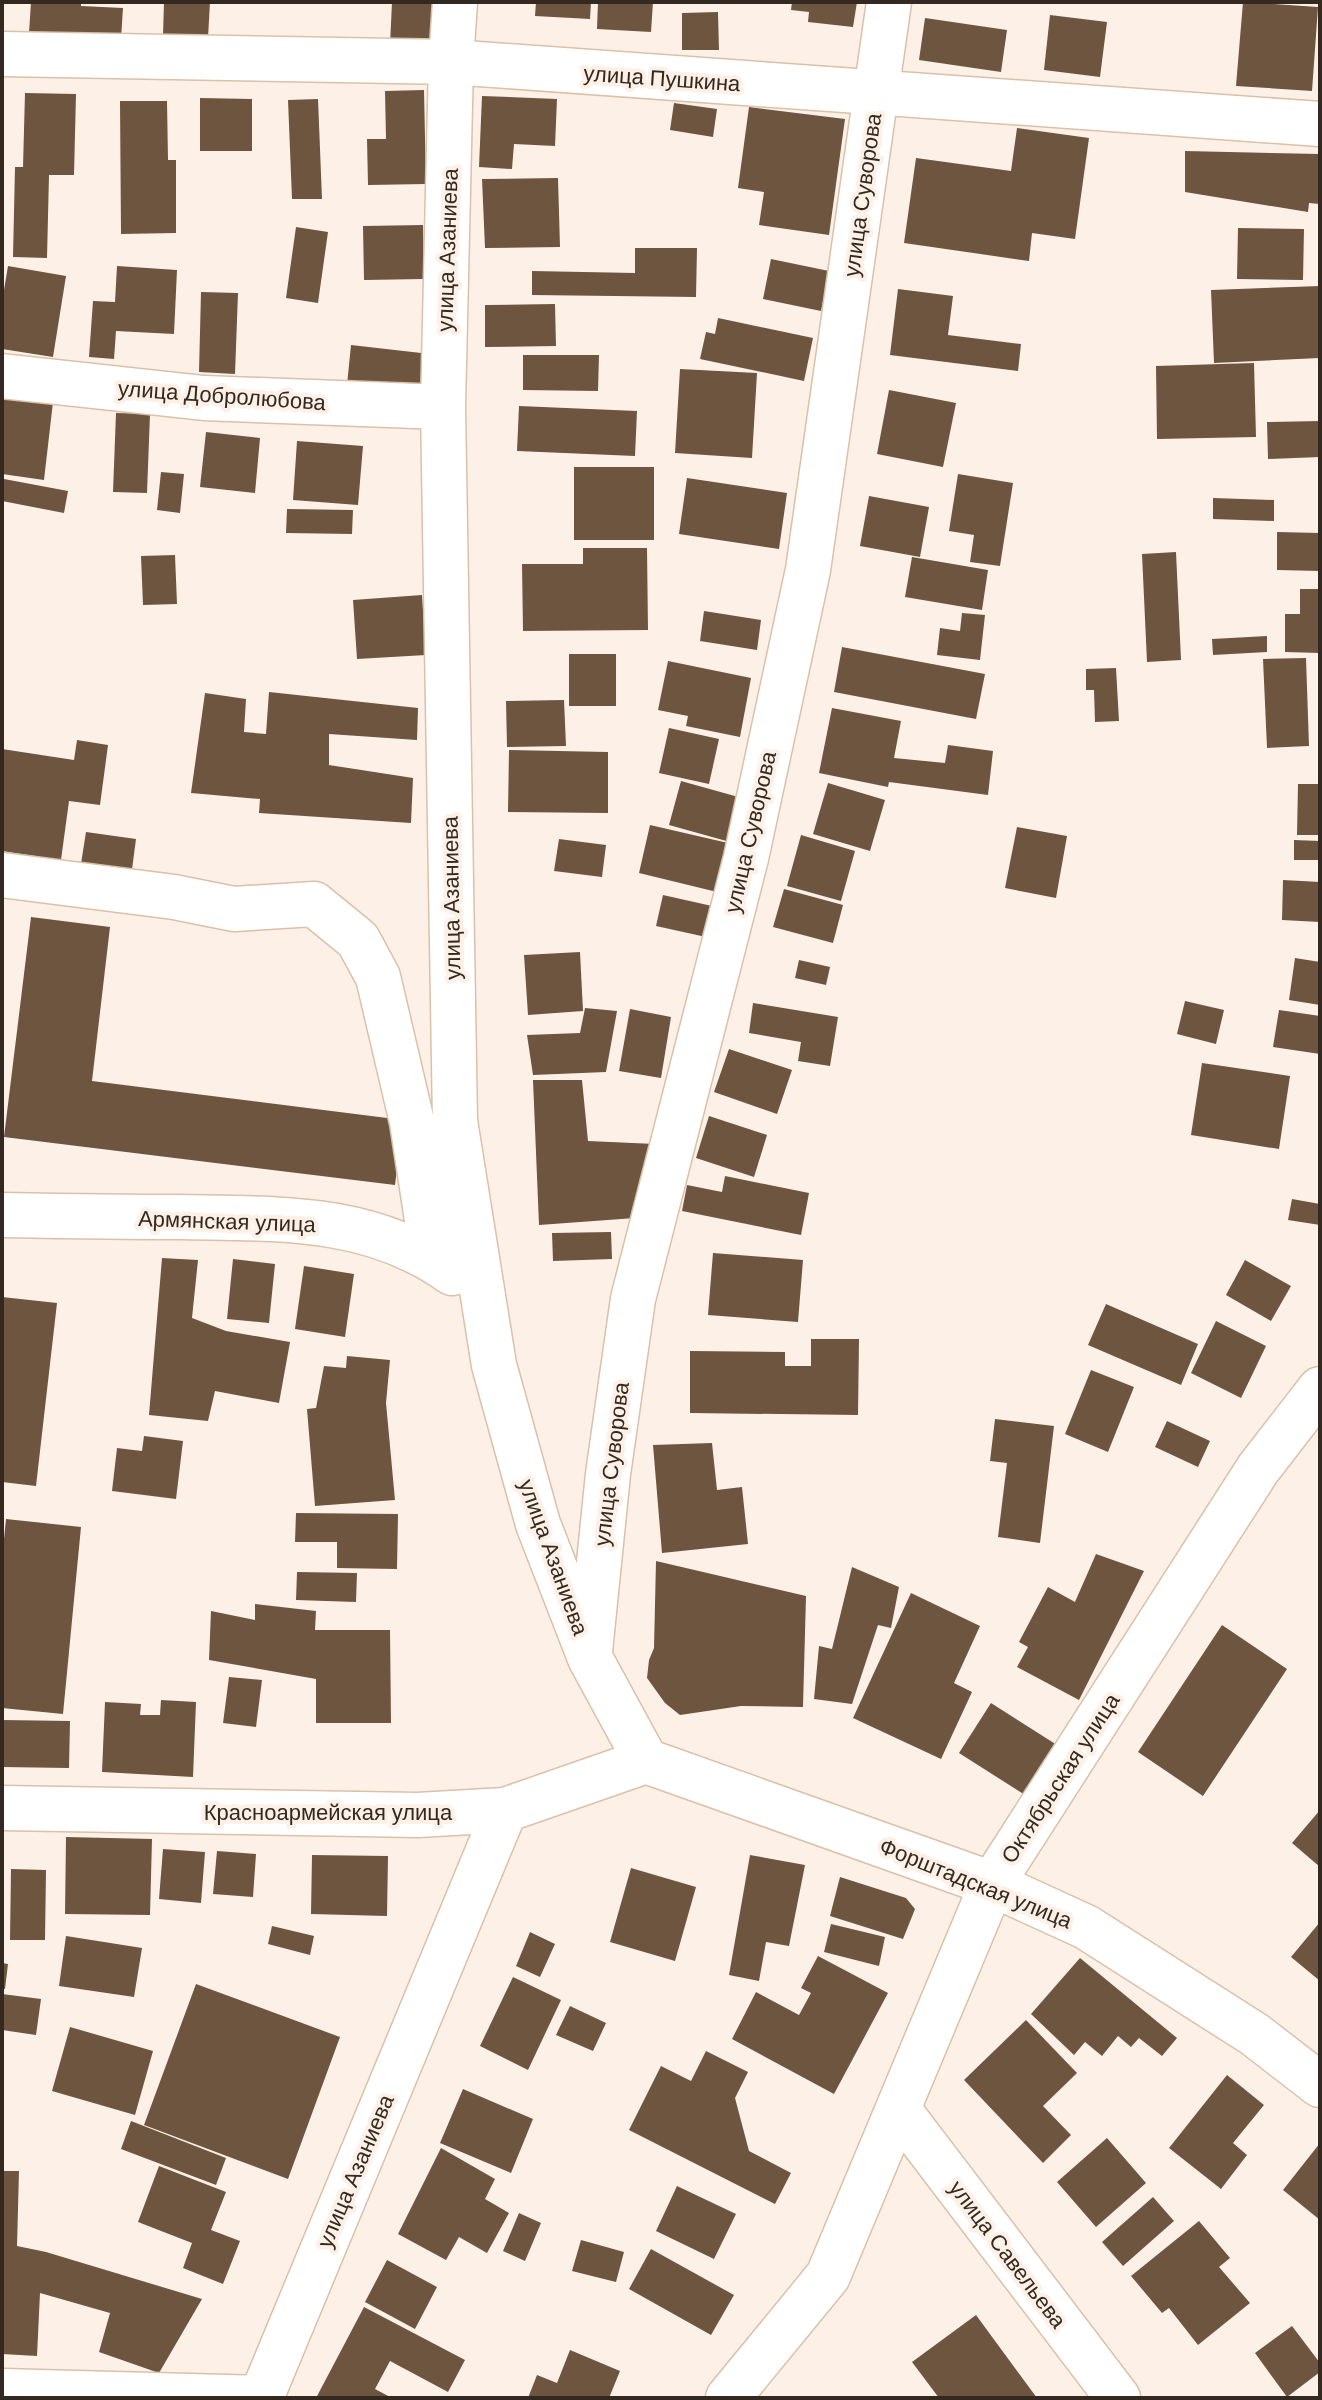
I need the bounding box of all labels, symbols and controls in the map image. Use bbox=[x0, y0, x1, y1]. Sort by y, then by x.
street label: улица Пушкина bbox=[583, 59, 742, 98]
street label: улица Суворова bbox=[837, 111, 888, 279]
street label: улица Азаниева bbox=[430, 167, 465, 332]
street label: улица Добролюбова bbox=[117, 374, 328, 417]
street label: улица Суворова bbox=[718, 748, 783, 916]
street label: улица Азаниева bbox=[436, 815, 467, 980]
street label: Армянская улица bbox=[138, 1204, 317, 1239]
street label: улица Суворова bbox=[587, 1380, 636, 1548]
street label: улица Азаниева bbox=[512, 1475, 595, 1640]
street label: Октябрьская улица bbox=[995, 1687, 1127, 1869]
street label: Красноармейская улица bbox=[204, 1798, 453, 1827]
street label: Форштадская улица bbox=[875, 1832, 1077, 1936]
street label: улица Азаниева bbox=[310, 2089, 401, 2252]
street label: улица Савельева bbox=[943, 2175, 1073, 2335]

